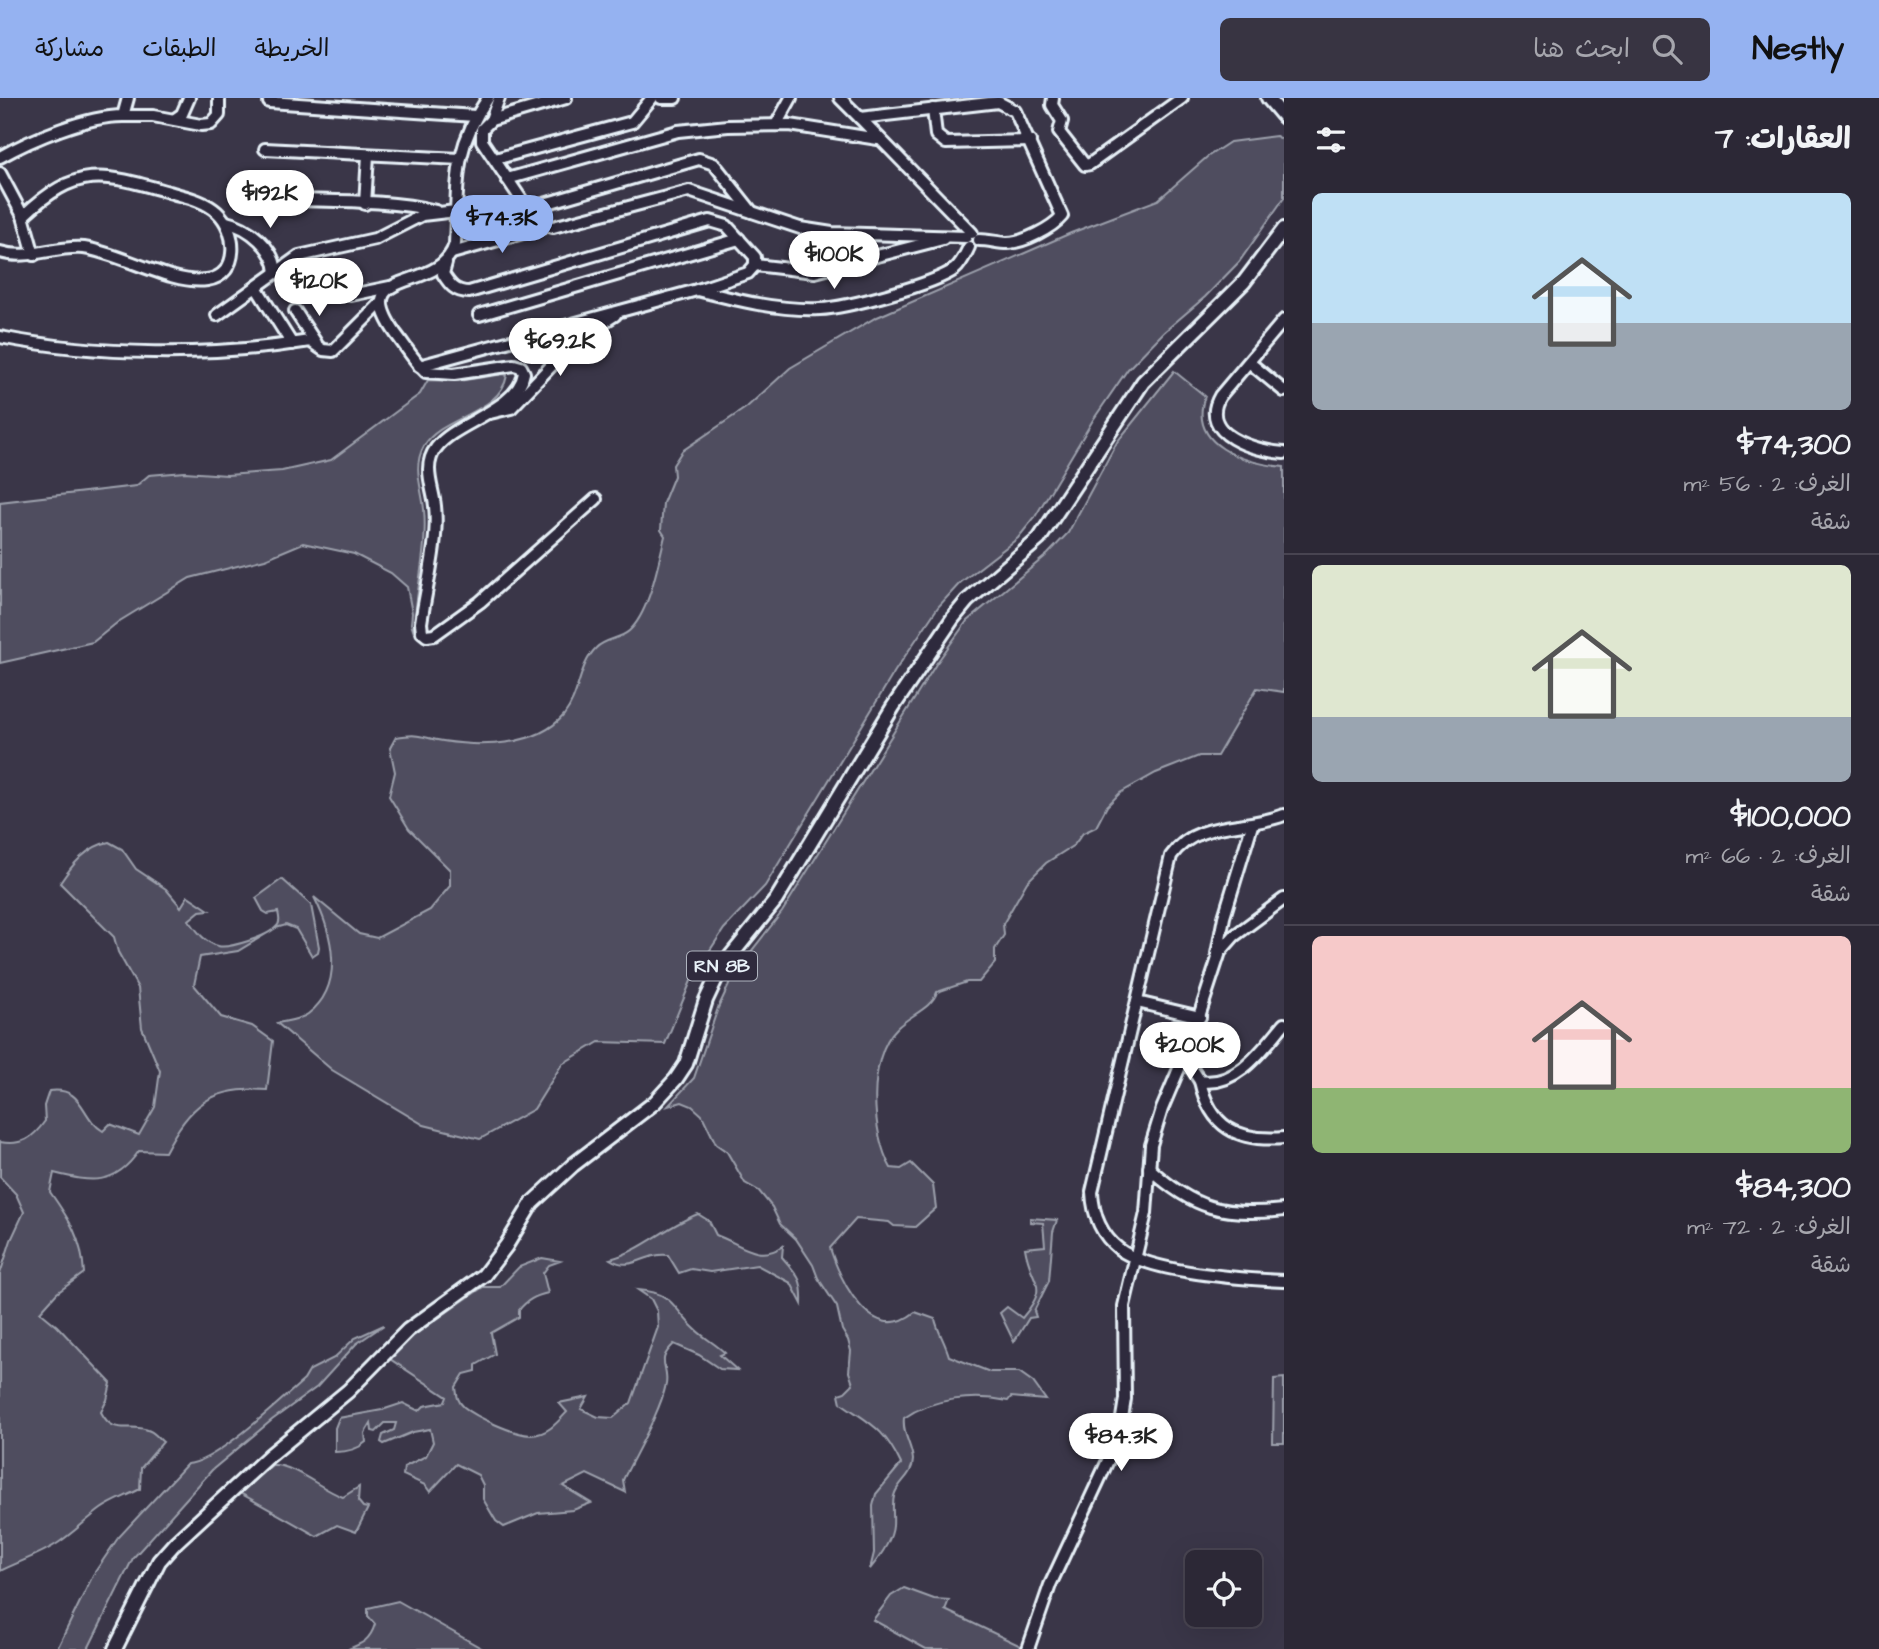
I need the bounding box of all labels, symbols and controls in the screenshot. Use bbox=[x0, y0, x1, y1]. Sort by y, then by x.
search box bbox=[1220, 18, 1710, 81]
text: Nestly bbox=[1752, 26, 1844, 72]
icon: search bbox=[1648, 30, 1686, 68]
text: ابحث هنا bbox=[1533, 31, 1630, 67]
text: مشاركة bbox=[35, 32, 104, 66]
text: الطبقات bbox=[142, 32, 217, 66]
text: الخريطة bbox=[255, 32, 329, 66]
text: العقارات: 7 bbox=[1715, 118, 1851, 160]
icon: filters bbox=[1312, 121, 1350, 159]
pin: $192K bbox=[221, 170, 319, 230]
text: $192K bbox=[242, 177, 298, 209]
pin: $74.3K bbox=[445, 195, 559, 255]
text: $74.3K bbox=[466, 202, 538, 234]
pin: $100K bbox=[785, 232, 883, 291]
text: $100K bbox=[805, 238, 863, 270]
icon: home bbox=[1519, 239, 1645, 365]
pin: $120K bbox=[270, 258, 368, 318]
text: $120K bbox=[290, 265, 348, 297]
pin: $69.2K bbox=[503, 318, 617, 378]
text: $69.2K bbox=[525, 325, 595, 357]
text: $74,300 bbox=[1737, 424, 1851, 466]
text: الغرف: 2 · 56 m² bbox=[1684, 468, 1851, 500]
text: شقة bbox=[1811, 506, 1851, 538]
icon: home bbox=[1519, 611, 1645, 737]
text: $100,000 bbox=[1731, 796, 1851, 838]
text: الغرف: 2 · 66 m² bbox=[1685, 840, 1851, 872]
text: شقة bbox=[1811, 878, 1851, 910]
road number: RN 8B bbox=[687, 952, 757, 980]
icon: home bbox=[1519, 982, 1645, 1108]
pin: $200K bbox=[1141, 1023, 1239, 1082]
text: $200K bbox=[1156, 1029, 1224, 1061]
text: $84,300 bbox=[1736, 1167, 1851, 1209]
text: الغرف: 2 · 72 m² bbox=[1687, 1211, 1851, 1243]
text: شقة bbox=[1811, 1249, 1851, 1281]
pin: $84.3K bbox=[1064, 1414, 1178, 1473]
text: $84.3K bbox=[1085, 1420, 1157, 1452]
map controls bbox=[1185, 1550, 1262, 1627]
button: locate bbox=[1185, 1550, 1262, 1627]

